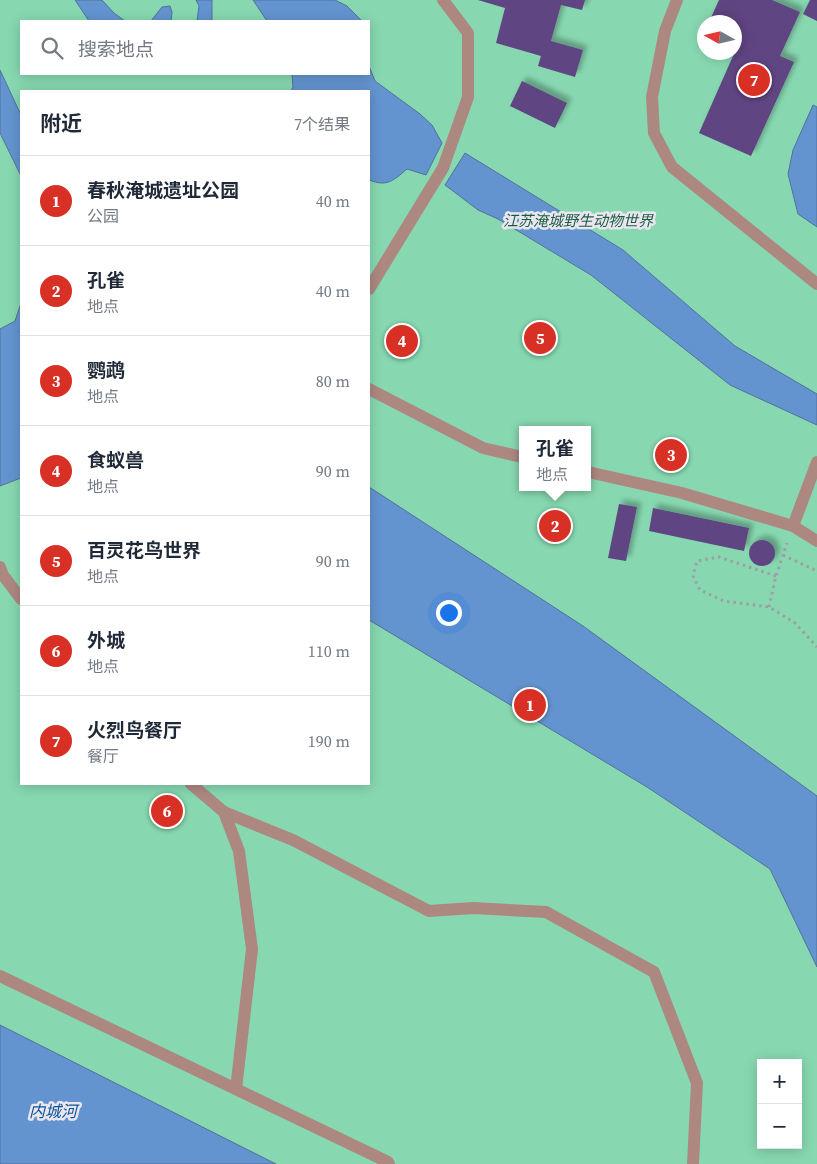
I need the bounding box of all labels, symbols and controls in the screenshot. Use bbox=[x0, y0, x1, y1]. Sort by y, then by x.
north arrow bbox=[697, 15, 742, 60]
search box bbox=[20, 20, 370, 75]
icon: search bbox=[38, 34, 66, 62]
text: 搜索地点 bbox=[78, 36, 154, 62]
pin: 7 bbox=[738, 61, 770, 99]
text: 附近 bbox=[40, 109, 82, 138]
text: 7个结果 bbox=[294, 113, 350, 135]
text: 春秋淹城遗址公园 bbox=[87, 177, 239, 203]
text: 1 bbox=[52, 190, 60, 212]
text: 40 m bbox=[316, 190, 350, 212]
text: 公园 bbox=[87, 205, 119, 227]
park label: 江苏淹城野生动物世界 bbox=[503, 210, 654, 231]
text: 孔雀 bbox=[87, 267, 125, 293]
text: 2 bbox=[52, 280, 60, 302]
text: 40 m bbox=[316, 280, 350, 302]
text: 地点 bbox=[87, 295, 119, 317]
pin: 5 bbox=[524, 319, 556, 357]
pin: 4 bbox=[386, 322, 418, 360]
text: 鹦鹉 bbox=[87, 357, 125, 383]
text: 3 bbox=[52, 370, 60, 392]
text: 80 m bbox=[316, 370, 350, 392]
text: 地点 bbox=[87, 385, 119, 407]
popup bbox=[519, 426, 591, 491]
text: 孔雀 bbox=[536, 435, 574, 461]
pin: 3 bbox=[655, 436, 687, 474]
text: 食蚁兽 bbox=[87, 447, 144, 473]
text: 4 bbox=[52, 460, 60, 482]
text: 90 m bbox=[316, 460, 350, 482]
text: 地点 bbox=[536, 463, 568, 485]
text: 地点 bbox=[87, 475, 119, 497]
pin: 2 bbox=[539, 507, 571, 545]
text: 百灵花鸟世界 bbox=[87, 537, 201, 563]
text: 5 bbox=[52, 550, 60, 572]
text: 90 m bbox=[316, 550, 350, 572]
text: 地点 bbox=[87, 565, 119, 587]
your location bbox=[436, 600, 462, 626]
text: 外城 bbox=[87, 627, 125, 653]
text: 6 bbox=[52, 640, 60, 662]
text: 110 m bbox=[308, 640, 350, 662]
text: 地点 bbox=[87, 655, 119, 677]
pin: 1 bbox=[514, 686, 546, 724]
text: 火烈鸟餐厅 bbox=[87, 717, 182, 743]
text: 7 bbox=[52, 730, 60, 752]
text: 190 m bbox=[308, 730, 350, 752]
text: 餐厅 bbox=[87, 745, 119, 767]
pin: 6 bbox=[151, 792, 183, 830]
map controls bbox=[757, 1059, 802, 1149]
button: + bbox=[757, 1059, 802, 1104]
water label: 内城河 bbox=[29, 1100, 80, 1122]
button: − bbox=[757, 1104, 802, 1149]

